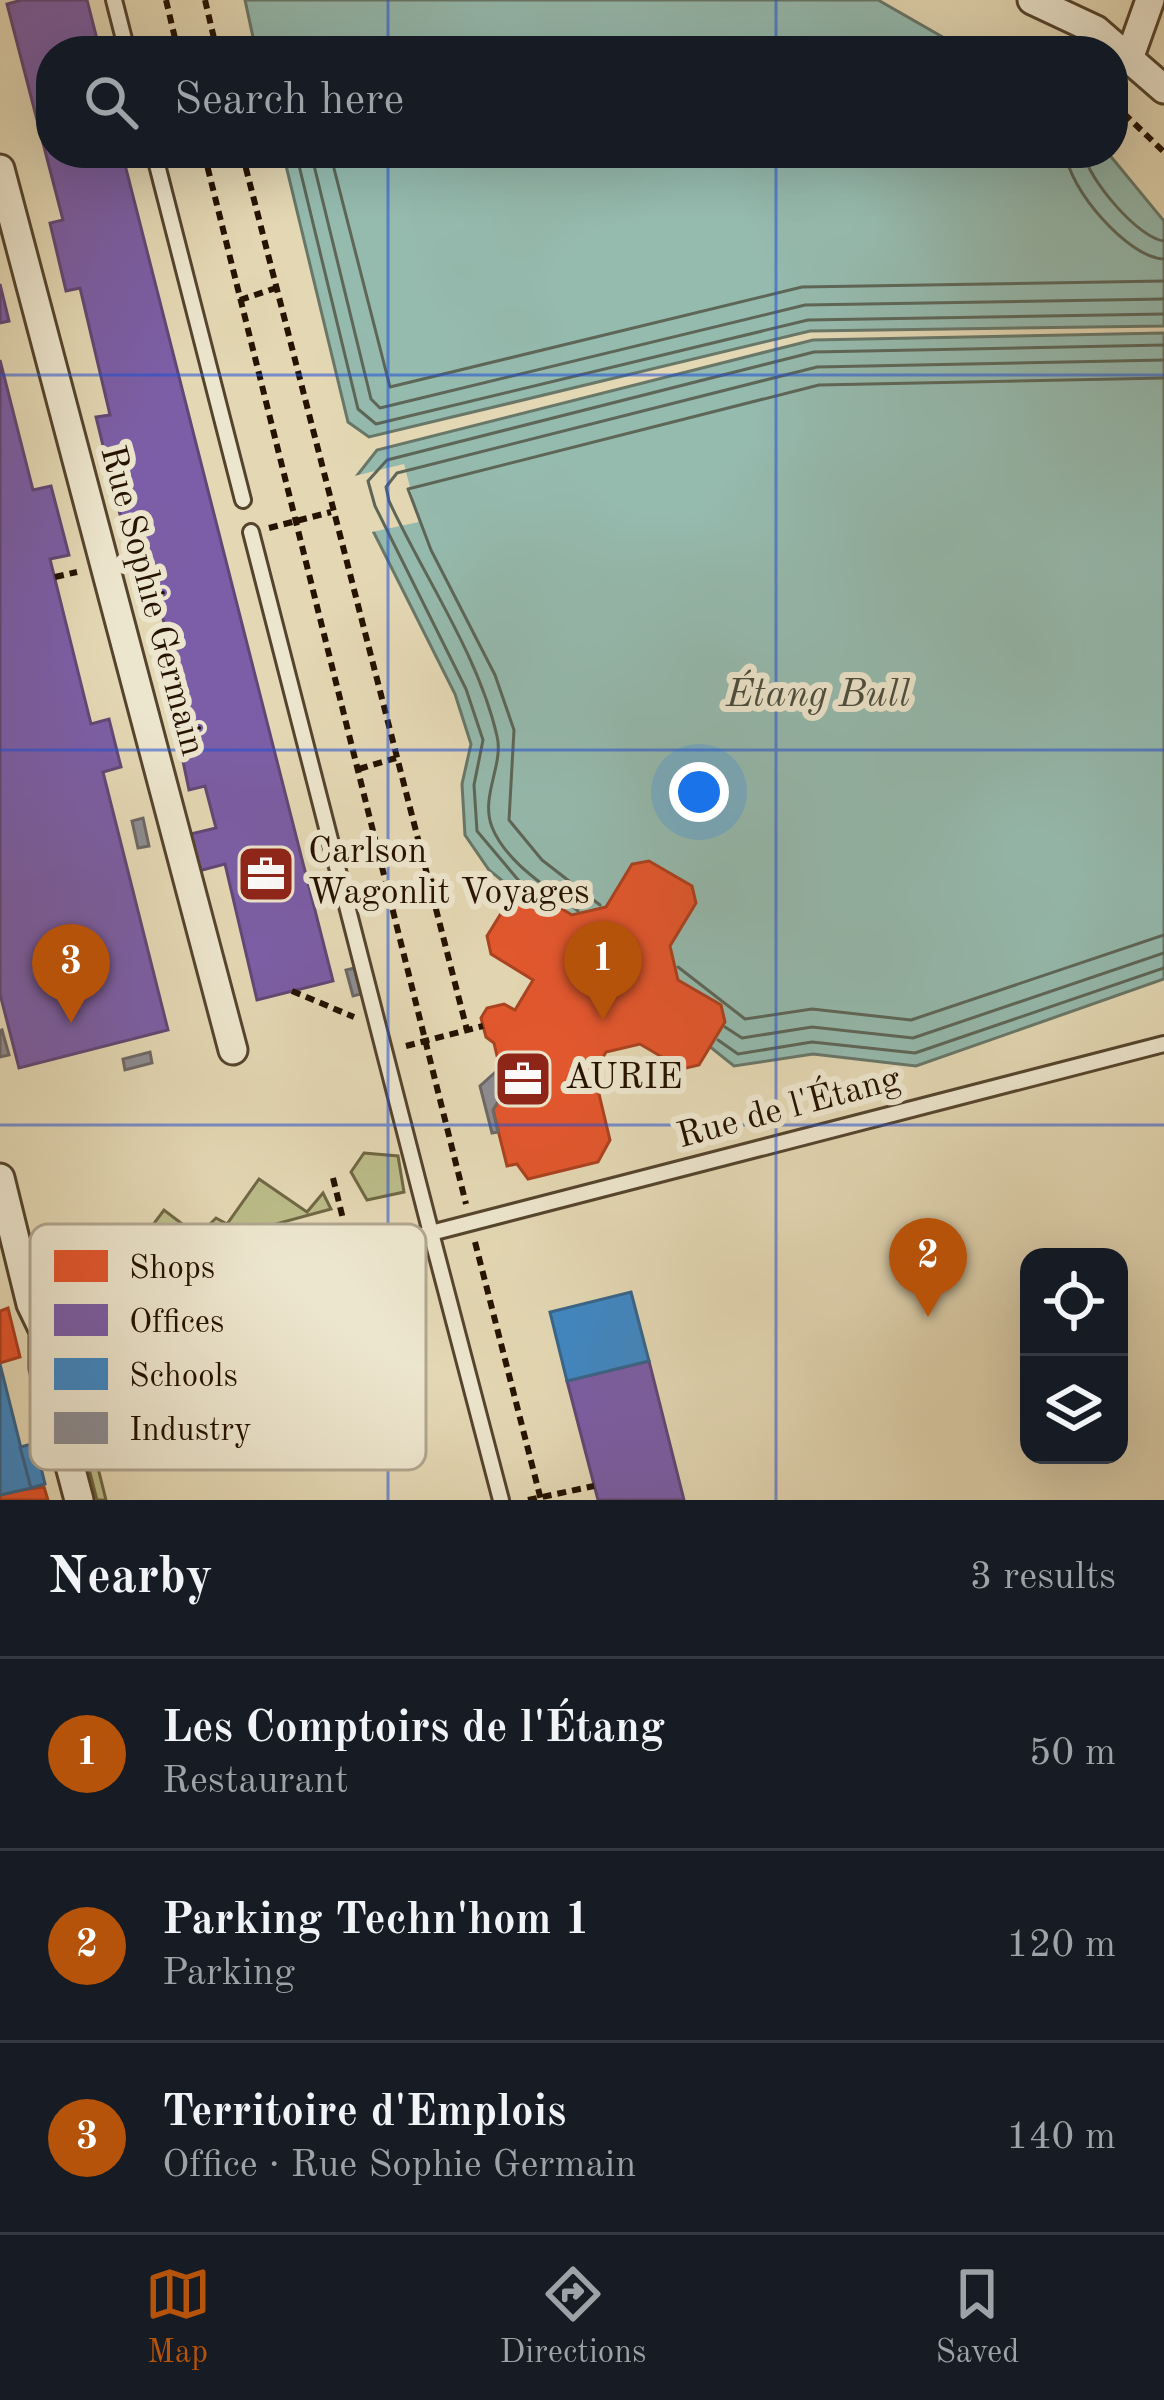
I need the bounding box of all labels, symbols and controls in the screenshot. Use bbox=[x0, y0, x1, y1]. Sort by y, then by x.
search box bbox=[36, 36, 1128, 168]
icon: search bbox=[78, 69, 144, 135]
text: Search here bbox=[174, 79, 404, 124]
street label: Rue Sophie Germain bbox=[92, 442, 210, 760]
water label: Étang Bull bbox=[725, 669, 911, 715]
your location bbox=[669, 762, 729, 822]
place label: Carlson Wagonlit Voyages bbox=[308, 835, 590, 912]
office icon: Carlson Wagonlit Voyages bbox=[235, 843, 297, 905]
pin: 1 bbox=[564, 921, 642, 1020]
pin: 3 bbox=[32, 924, 110, 1023]
office icon: AURIE bbox=[492, 1048, 554, 1110]
street label: Rue de l'Étang bbox=[672, 1055, 905, 1156]
place label: AURIE bbox=[565, 1061, 683, 1097]
pin: 2 bbox=[889, 1218, 967, 1317]
legend bbox=[30, 1224, 426, 1470]
map controls bbox=[1020, 1248, 1128, 1464]
button: locate bbox=[1020, 1248, 1128, 1356]
text: Shops bbox=[129, 1253, 215, 1286]
text: Offices bbox=[129, 1307, 224, 1340]
button: layers bbox=[1020, 1356, 1128, 1464]
text: Schools bbox=[129, 1361, 238, 1394]
text: Industry bbox=[129, 1415, 252, 1448]
text: Nearby bbox=[48, 1553, 213, 1604]
text: 3 results bbox=[970, 1558, 1116, 1597]
text: Les Comptoirs de l'Étang bbox=[162, 1707, 665, 1752]
text: 1 bbox=[76, 1734, 98, 1773]
text: 50 m bbox=[1029, 1734, 1116, 1773]
text: Restaurant bbox=[162, 1762, 349, 1801]
text: Parking Techn'hom 1 bbox=[162, 1899, 590, 1944]
text: 2 bbox=[76, 1926, 98, 1965]
text: 120 m bbox=[1006, 1926, 1116, 1965]
text: Parking bbox=[162, 1954, 295, 1993]
text: Territoire d'Emplois bbox=[162, 2091, 566, 2136]
text: 3 bbox=[76, 2118, 98, 2157]
text: 140 m bbox=[1006, 2118, 1116, 2157]
text: Office · Rue Sophie Germain bbox=[162, 2146, 636, 2185]
tab: Map bbox=[145, 2261, 211, 2374]
tab: Directions bbox=[500, 2261, 646, 2374]
tab: Saved bbox=[935, 2261, 1019, 2374]

